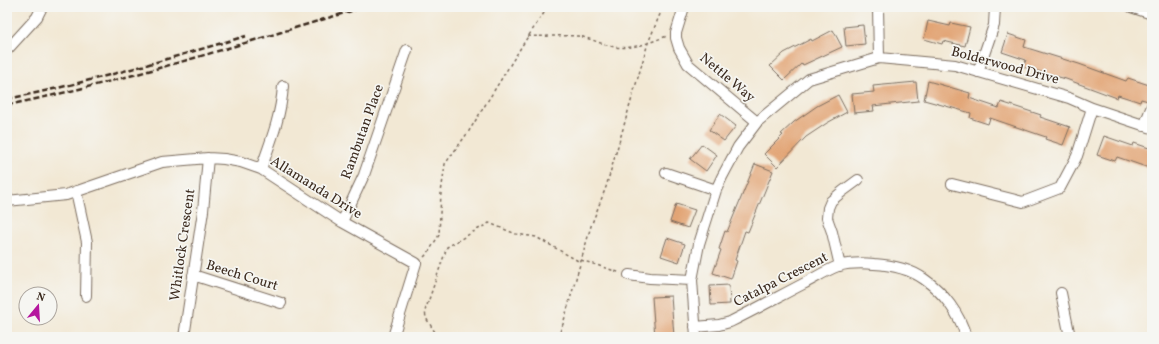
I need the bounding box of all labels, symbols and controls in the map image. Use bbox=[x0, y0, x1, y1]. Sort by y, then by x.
street label: Bolderwood Drive bbox=[949, 42, 1061, 90]
street label: Nettle Way bbox=[695, 49, 759, 107]
street label: Rambutan Place bbox=[337, 82, 389, 182]
street label: Allamanda Drive bbox=[267, 152, 366, 224]
street label: Whitlock Crescent bbox=[166, 188, 200, 302]
street label: Catalpa Crescent bbox=[731, 248, 832, 312]
street label: Beech Court bbox=[204, 256, 280, 296]
north arrow bbox=[18, 286, 58, 326]
text: N bbox=[35, 290, 47, 306]

